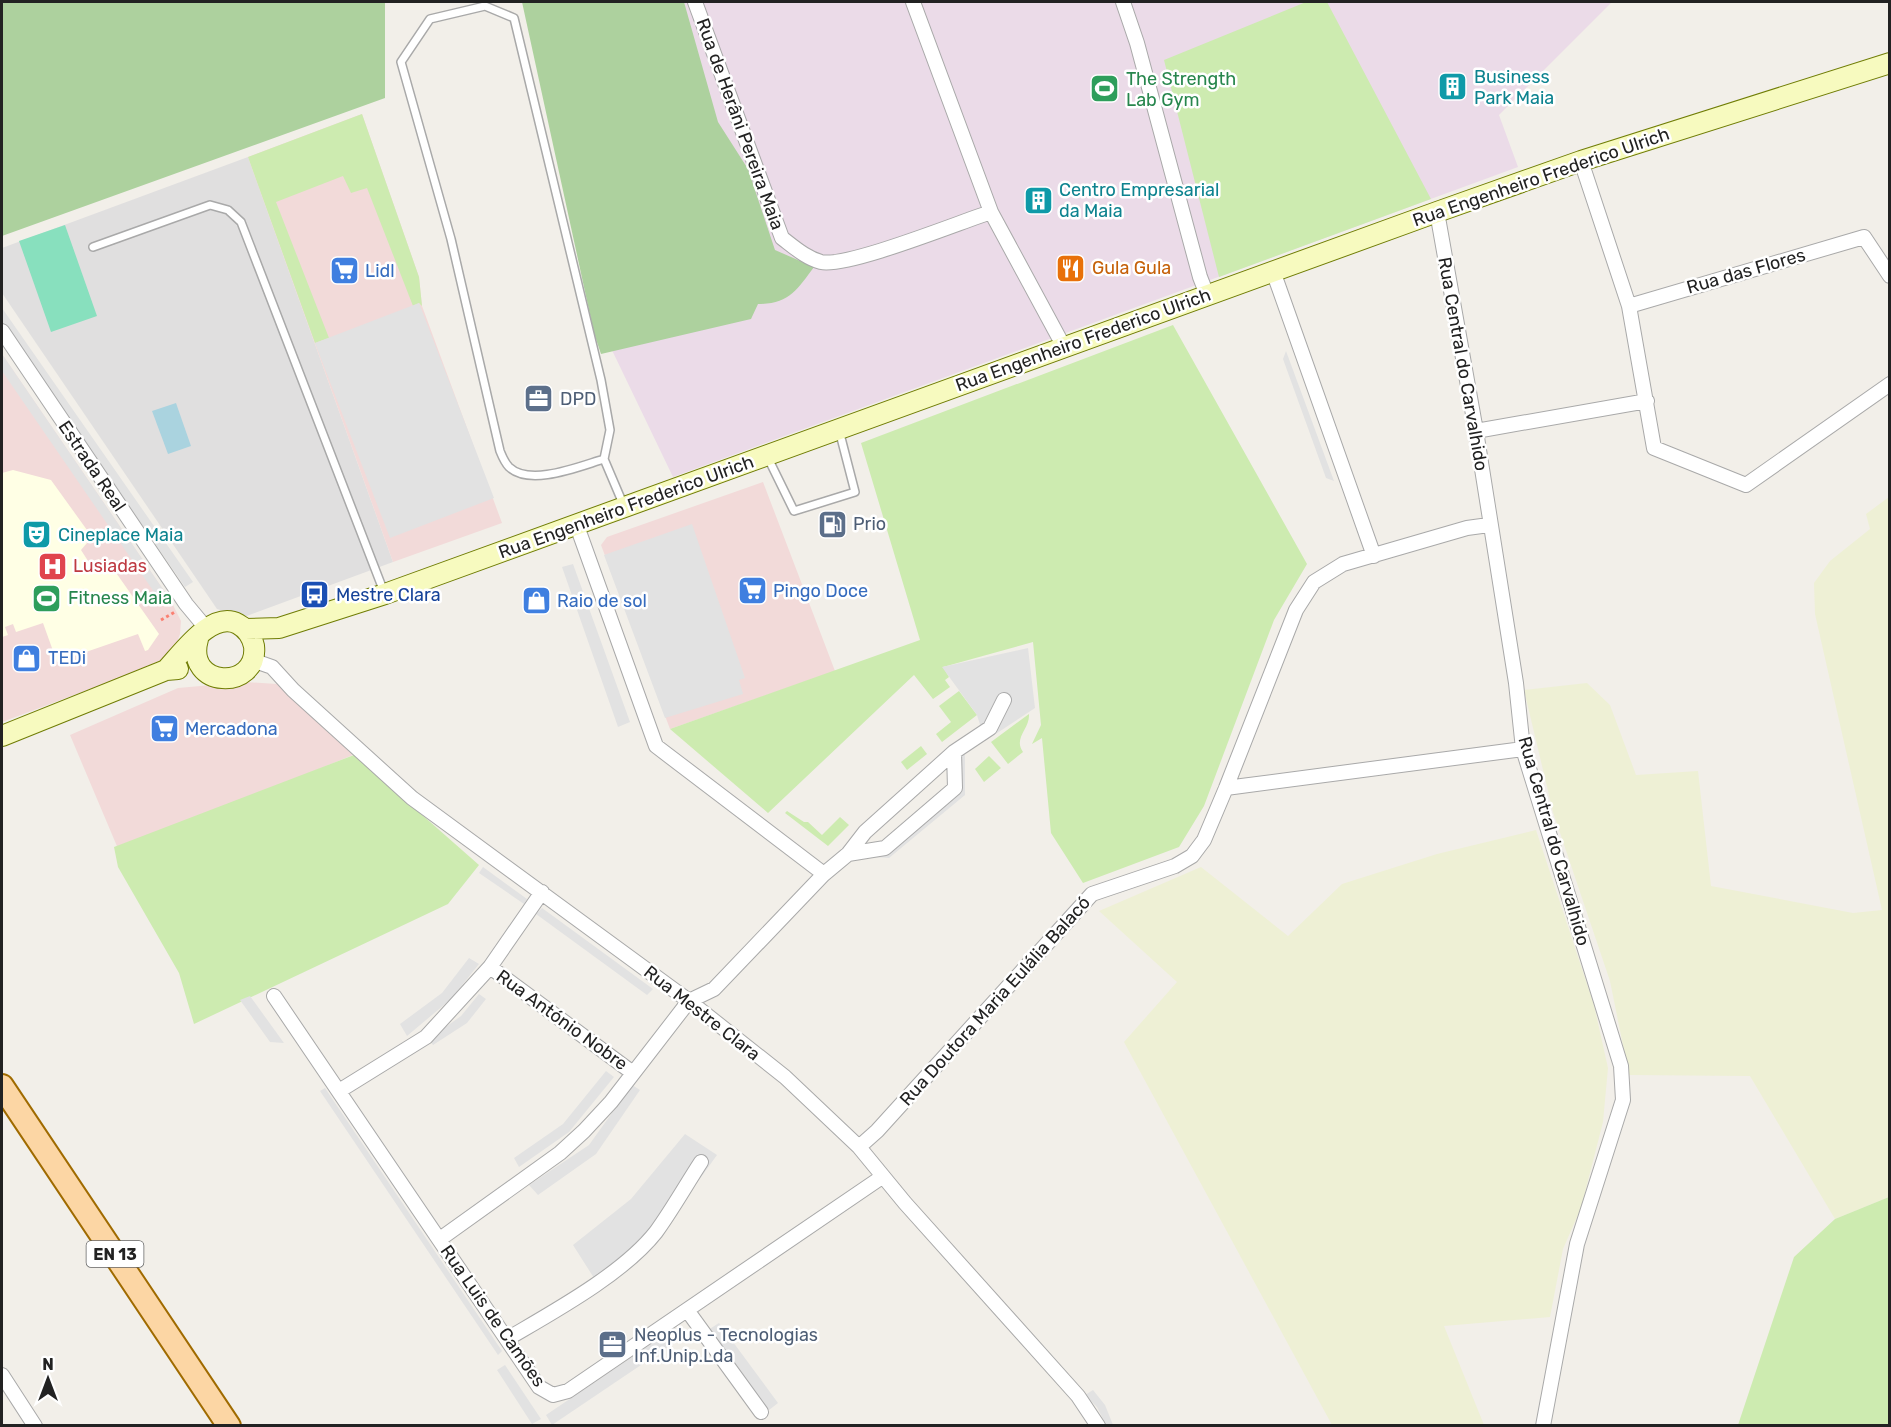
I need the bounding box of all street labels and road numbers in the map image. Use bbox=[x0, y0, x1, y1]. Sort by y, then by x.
street label: Rua de Herâni Pereira Maia bbox=[691, 15, 789, 233]
street label: Rua Engenheiro Frederico Ulrich bbox=[1410, 123, 1672, 231]
street label: Rua das Flores bbox=[1684, 244, 1808, 298]
street label: Rua Central do Carvalhido bbox=[1433, 255, 1493, 473]
street label: Rua Engenheiro Frederico Ulrich bbox=[952, 283, 1214, 397]
street label: Estrada Real bbox=[54, 416, 130, 516]
street label: Rua Engenheiro Frederico Ulrich bbox=[495, 450, 757, 564]
street label: Rua Central do Carvalhido bbox=[1514, 734, 1594, 948]
street label: Rua Doutora Maria Eulália Balacó bbox=[895, 892, 1095, 1110]
street label: Rua Mestre Clara bbox=[639, 961, 765, 1065]
street label: Rua António Nobre bbox=[492, 965, 632, 1075]
road number: EN 13 bbox=[86, 1241, 144, 1267]
street label: Rua Luis de Camões bbox=[436, 1241, 550, 1391]

